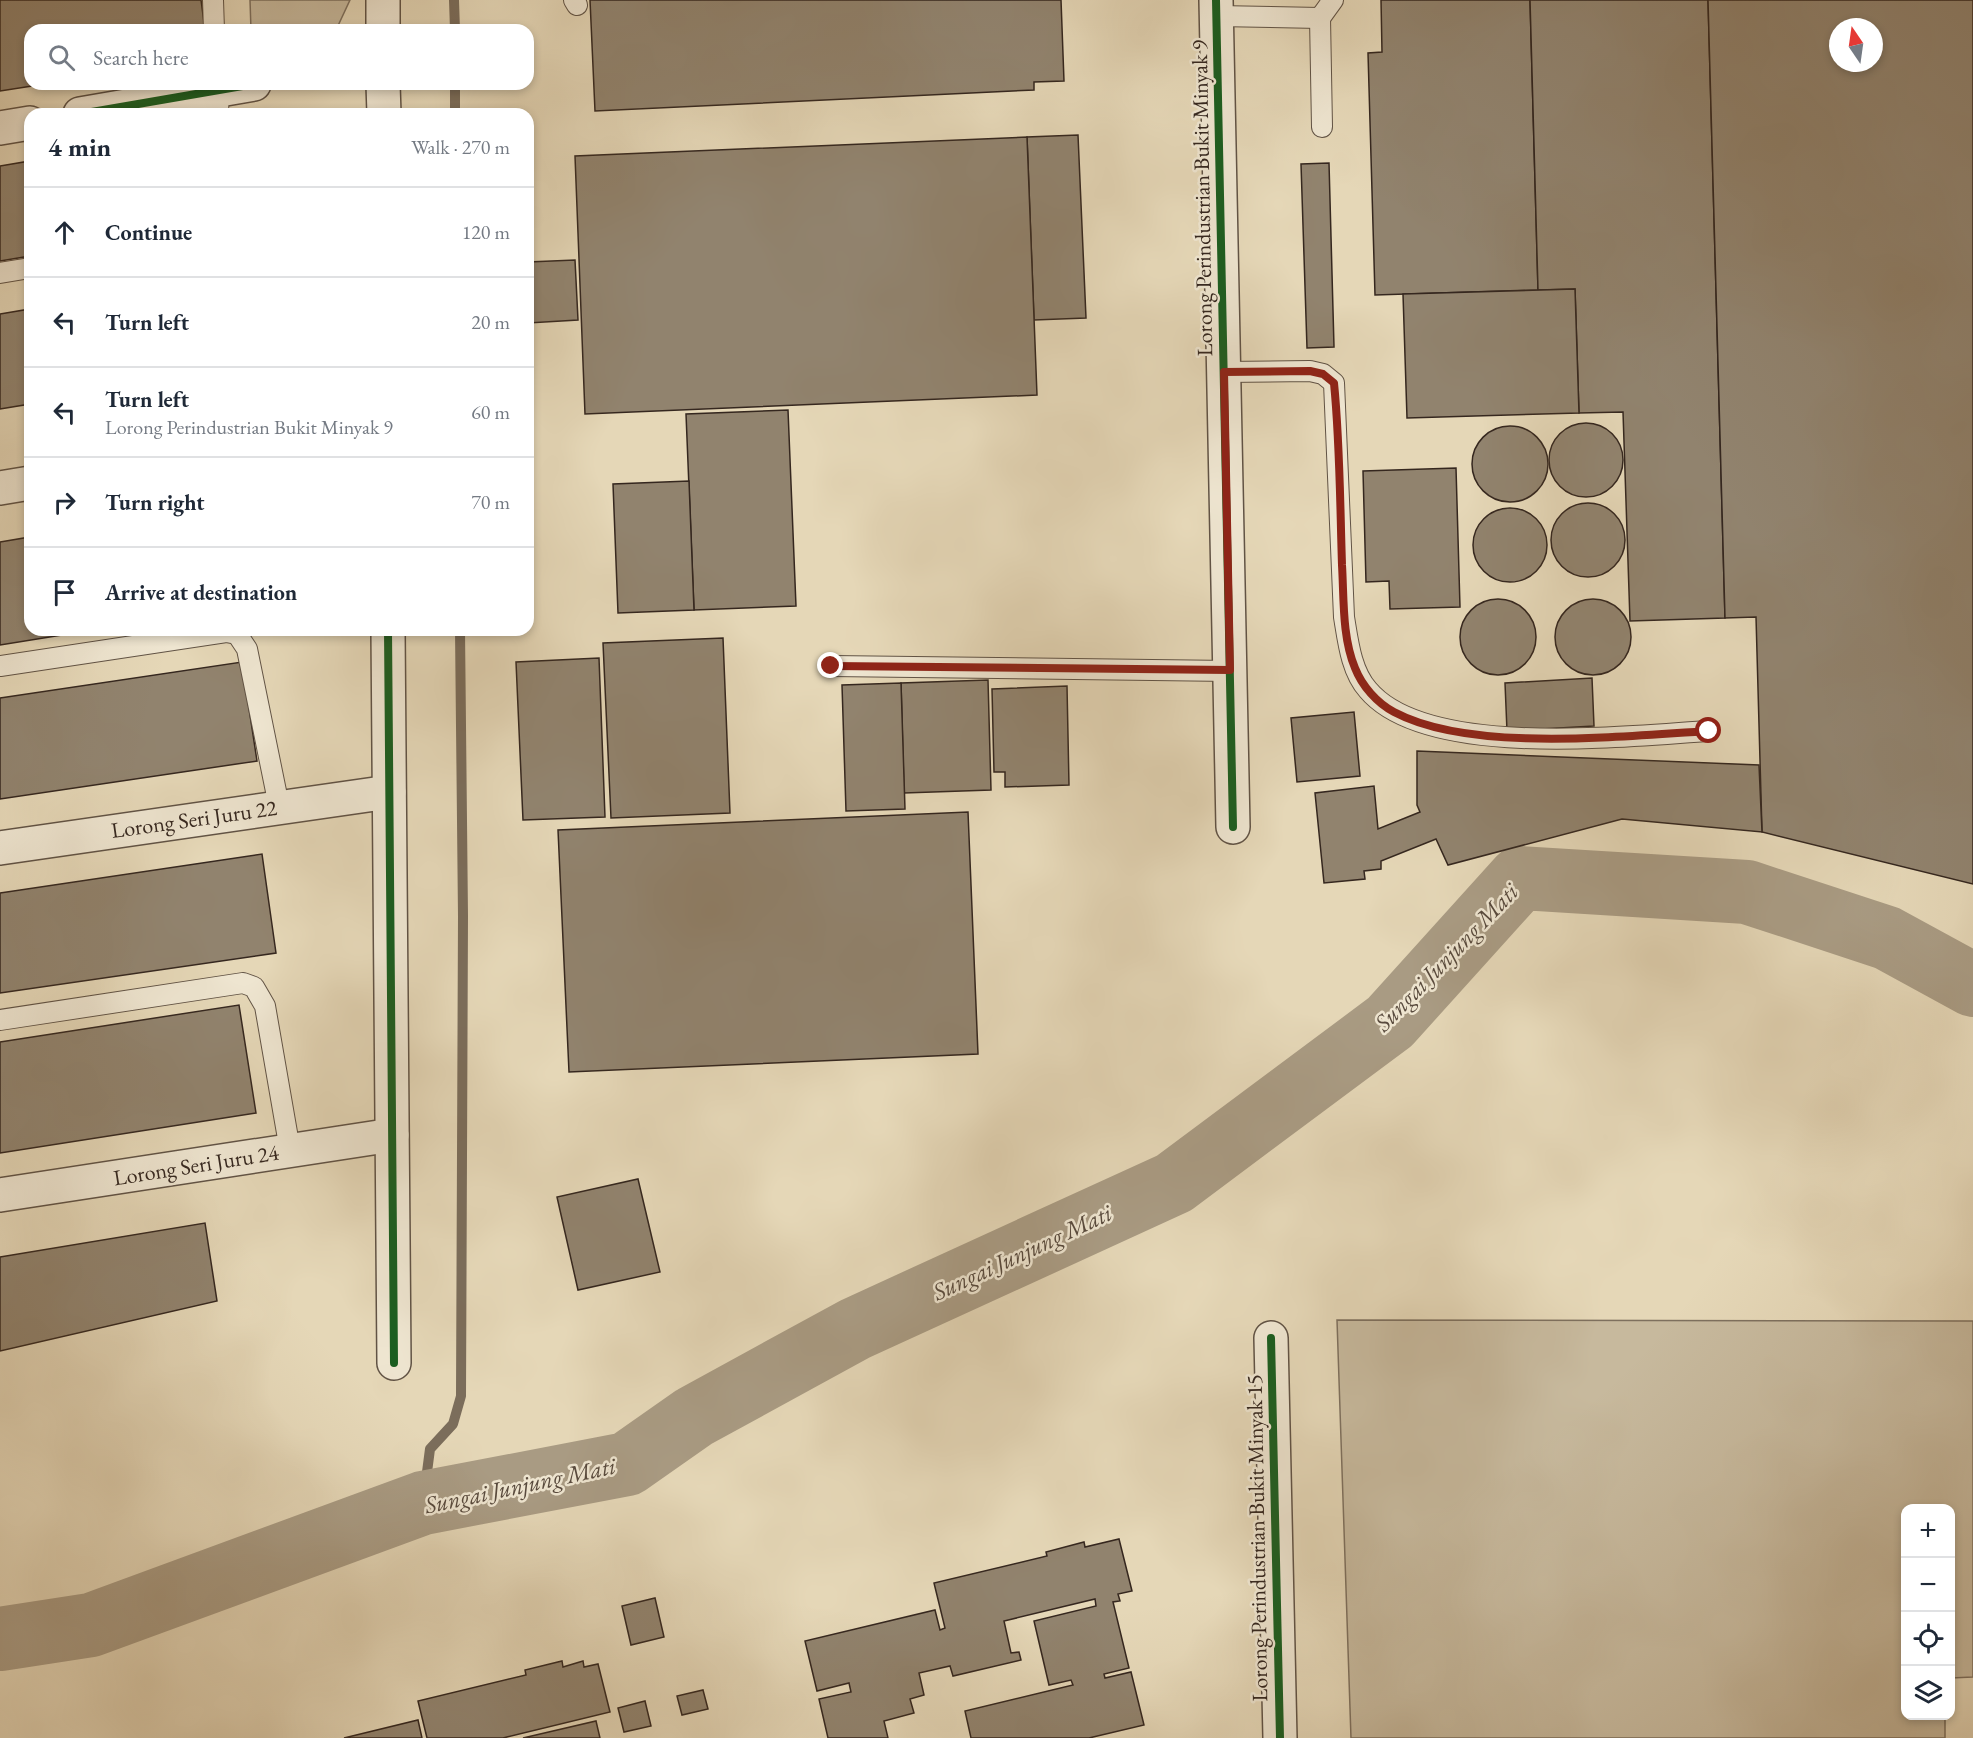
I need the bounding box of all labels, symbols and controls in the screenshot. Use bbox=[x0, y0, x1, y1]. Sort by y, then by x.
north arrow bbox=[1829, 18, 1883, 72]
search box bbox=[24, 24, 534, 90]
street label: Lorong Perindustrian Bukit Minyak 9 bbox=[1185, 39, 1219, 357]
icon: search bbox=[45, 41, 78, 74]
text: Search here bbox=[93, 43, 188, 72]
text: 4 min bbox=[48, 130, 111, 164]
text: Walk · 270 m bbox=[411, 134, 510, 160]
icon: ahead bbox=[48, 216, 81, 249]
text: Continue bbox=[105, 218, 192, 247]
text: 120 m bbox=[462, 219, 510, 245]
icon: left bbox=[48, 306, 81, 339]
text: Turn left bbox=[105, 308, 189, 337]
text: 20 m bbox=[471, 309, 510, 335]
text: Turn left bbox=[105, 385, 189, 414]
icon: left bbox=[48, 396, 81, 429]
text: 60 m bbox=[471, 399, 510, 425]
text: Lorong Perindustrian Bukit Minyak 9 bbox=[105, 414, 393, 440]
icon: right bbox=[48, 486, 81, 519]
text: Turn right bbox=[105, 488, 204, 517]
text: 70 m bbox=[471, 489, 510, 515]
icon: arrive bbox=[48, 576, 81, 609]
text: Arrive at destination bbox=[105, 578, 297, 607]
route end bbox=[817, 652, 843, 678]
route start bbox=[1695, 717, 1721, 743]
street label: Lorong Seri Juru 22 bbox=[109, 793, 279, 845]
water label: Sungai Junjung Mati bbox=[1367, 876, 1525, 1038]
street label: Lorong Seri Juru 24 bbox=[111, 1138, 281, 1192]
water label: Sungai Junjung Mati bbox=[926, 1196, 1118, 1308]
street label: Lorong Perindustrian Bukit Minyak 15 bbox=[1240, 1374, 1274, 1702]
water label: Sungai Junjung Mati bbox=[421, 1449, 619, 1521]
map controls bbox=[1901, 1504, 1955, 1720]
button: + bbox=[1901, 1504, 1955, 1558]
button: − bbox=[1901, 1558, 1955, 1612]
button: locate bbox=[1901, 1612, 1955, 1666]
button: layers bbox=[1901, 1666, 1955, 1720]

